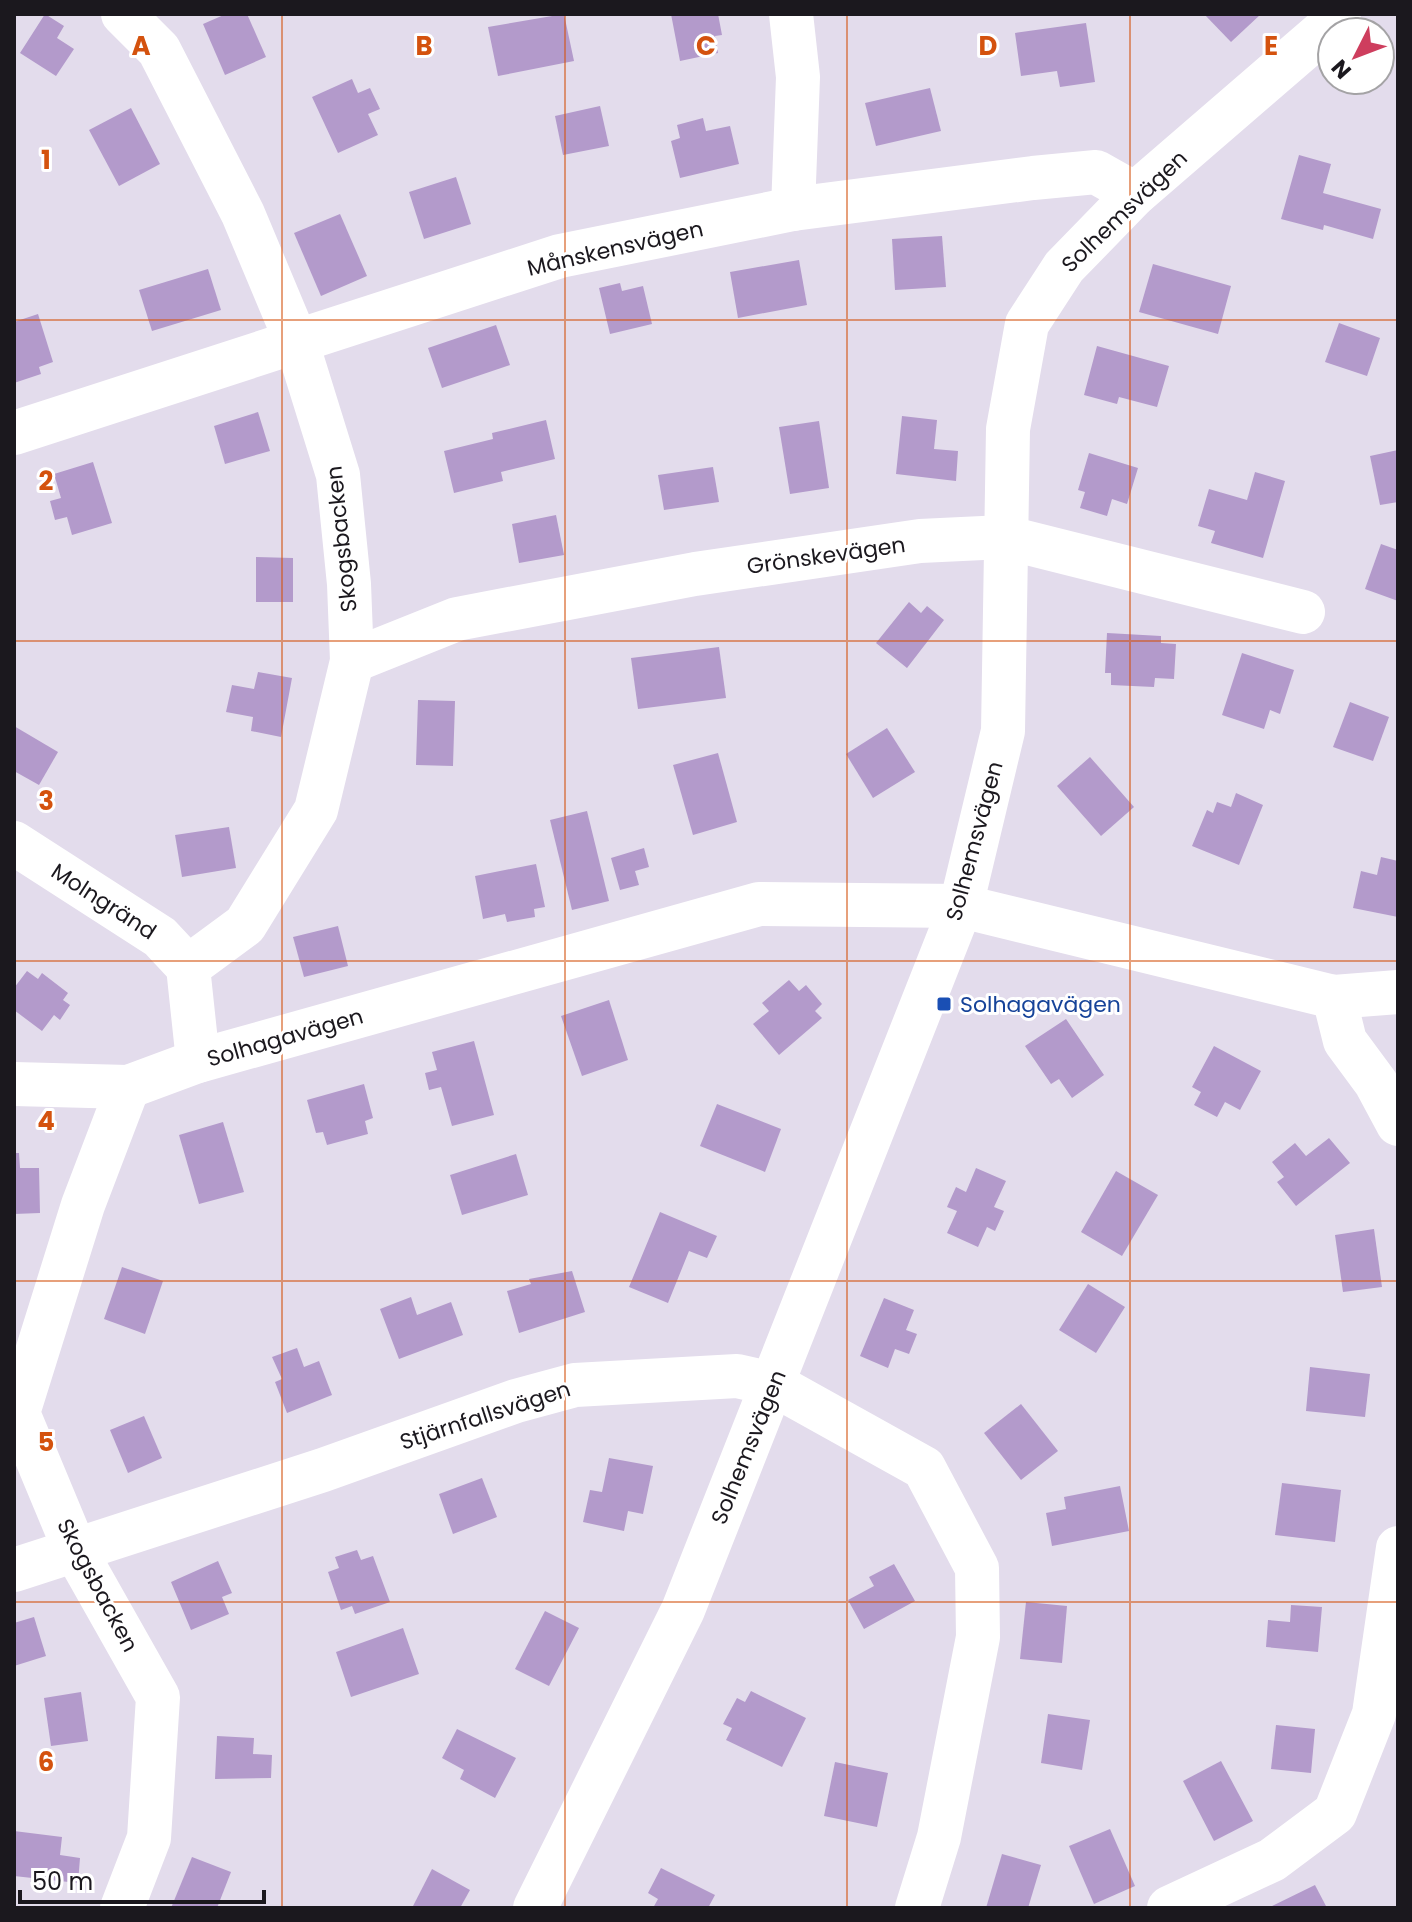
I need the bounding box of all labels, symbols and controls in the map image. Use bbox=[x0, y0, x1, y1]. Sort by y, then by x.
north arrow bbox=[1316, 16, 1396, 96]
text: A bbox=[131, 28, 151, 64]
text: B bbox=[415, 28, 433, 64]
text: C bbox=[696, 28, 716, 64]
text: D bbox=[979, 28, 998, 64]
text: E bbox=[1264, 28, 1278, 64]
text: N bbox=[1324, 53, 1359, 86]
text: 1 bbox=[41, 142, 51, 178]
street label: Solhemsvägen bbox=[1055, 143, 1194, 279]
street label: Månskensvägen bbox=[524, 213, 706, 284]
text: 2 bbox=[39, 463, 54, 499]
street label: Skogsbacken bbox=[318, 464, 365, 614]
street label: Grönskevägen bbox=[745, 529, 907, 582]
street label: Solhemsvägen bbox=[938, 758, 1011, 924]
text: 3 bbox=[38, 783, 54, 819]
street label: Molngränd bbox=[45, 856, 162, 947]
place label: Solhagavägen bbox=[960, 989, 1121, 1020]
marker: Solhagavägen bbox=[935, 995, 953, 1013]
street label: Solhagavägen bbox=[204, 1000, 367, 1075]
text: 4 bbox=[37, 1103, 55, 1139]
street label: Solhemsvägen bbox=[703, 1365, 794, 1529]
street label: Stjärnfallsvägen bbox=[396, 1373, 574, 1458]
text: 5 bbox=[38, 1424, 54, 1460]
street label: Skogsbacken bbox=[49, 1513, 146, 1657]
text: 6 bbox=[38, 1744, 54, 1780]
scale bar bbox=[20, 1854, 264, 1904]
text: 50 m bbox=[32, 1865, 93, 1898]

